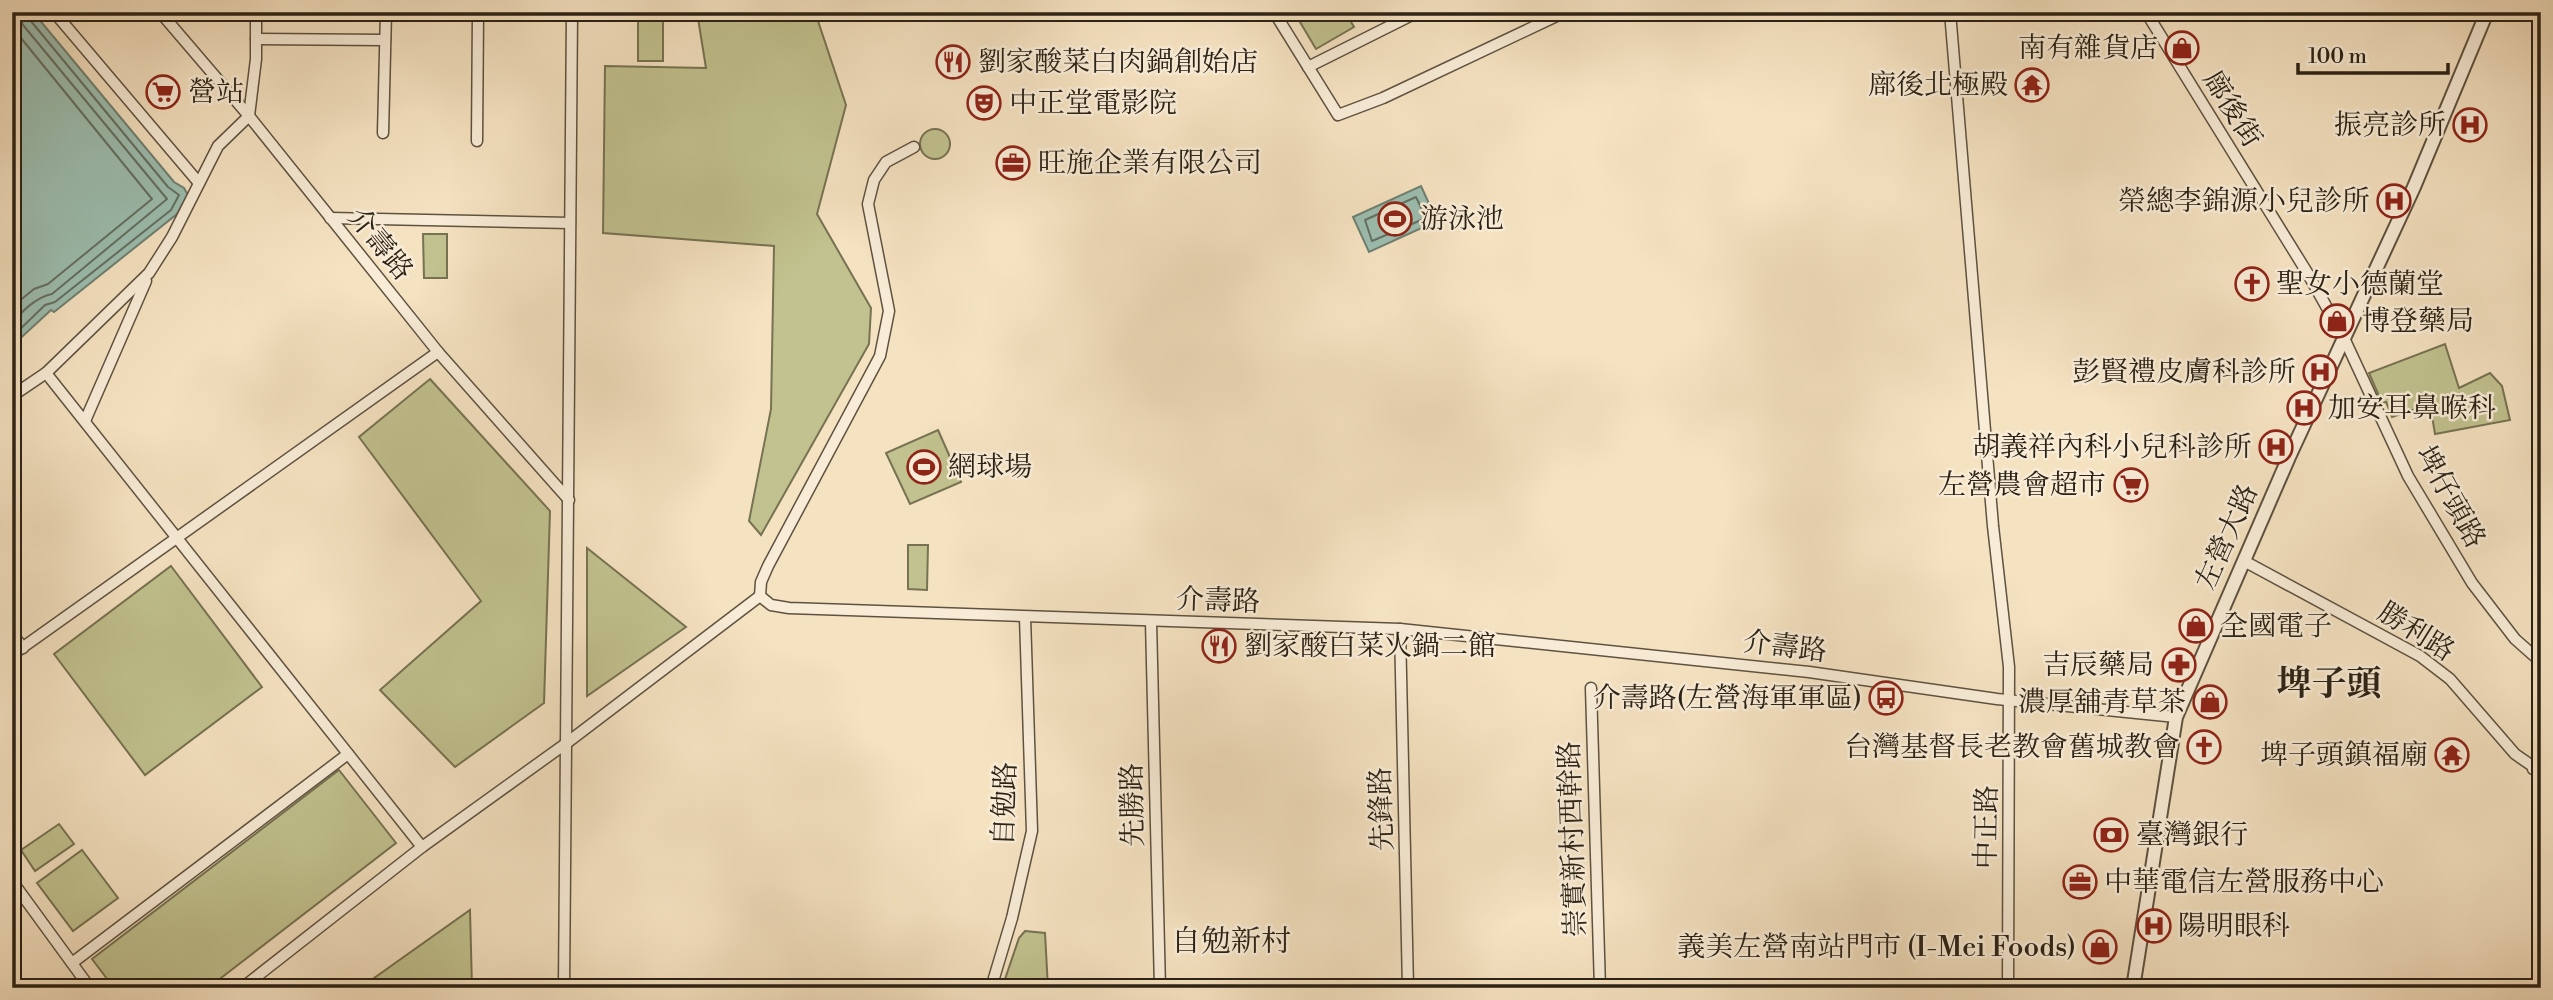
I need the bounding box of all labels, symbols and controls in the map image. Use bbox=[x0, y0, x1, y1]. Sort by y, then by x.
shop icon: 南有雜貨店 bbox=[2163, 29, 2201, 67]
place label: 南有雜貨店 bbox=[2018, 31, 2158, 66]
scale bar bbox=[2298, 32, 2448, 76]
restaurant icon: 劉家酸菜白肉鍋創始店 bbox=[934, 43, 972, 81]
text: 100 m bbox=[2308, 44, 2367, 70]
place label: 劉家酸菜白肉鍋創始店 bbox=[978, 45, 1258, 80]
street label: 廍後街 bbox=[2195, 64, 2269, 154]
temple icon: 廍後北極殿 bbox=[2013, 66, 2051, 104]
place label: 廍後北極殿 bbox=[1868, 68, 2008, 103]
supermarket icon: 營站 bbox=[144, 73, 182, 111]
place label: 營站 bbox=[188, 75, 244, 110]
theatre icon: 中正堂電影院 bbox=[965, 84, 1003, 122]
place label: 中正堂電影院 bbox=[1009, 86, 1177, 121]
hospital icon: 振亮診所 bbox=[2451, 106, 2489, 144]
place label: 振亮診所 bbox=[2334, 108, 2446, 143]
office icon: 旺施企業有限公司 bbox=[994, 144, 1032, 182]
place label: 旺施企業有限公司 bbox=[1038, 146, 1262, 181]
hospital icon: 榮總李錦源小兒診所 bbox=[2375, 182, 2413, 220]
place label: 榮總李錦源小兒診所 bbox=[2118, 184, 2370, 219]
street label: 介壽路 bbox=[340, 200, 420, 288]
sports icon: 游泳池 bbox=[1376, 200, 1414, 238]
place label: 游泳池 bbox=[1420, 202, 1504, 237]
church icon: 聖女小德蘭堂 bbox=[2233, 265, 2271, 303]
place label: 聖女小德蘭堂 bbox=[2276, 267, 2444, 302]
shop icon: 博登藥局 bbox=[2318, 302, 2356, 340]
place label: 博登藥局 bbox=[2362, 304, 2474, 339]
hospital icon: 彭賢禮皮膚科診所 bbox=[2301, 353, 2339, 391]
place label: 彭賢禮皮膚科診所 bbox=[2072, 355, 2296, 390]
hospital icon: 加安耳鼻喉科 bbox=[2285, 389, 2323, 427]
place label: 加安耳鼻喉科 bbox=[2328, 391, 2496, 426]
hospital icon: 胡義祥內科小兒科診所 bbox=[2257, 428, 2295, 466]
place label: 胡義祥內科小兒科診所 bbox=[1972, 430, 2252, 465]
street label: 埤仔頭路 bbox=[2408, 440, 2492, 554]
sports icon: 網球場 bbox=[905, 448, 943, 486]
place label: 網球場 bbox=[948, 450, 1032, 485]
supermarket icon: 左營農會超市 bbox=[2112, 466, 2150, 504]
place label: 左營農會超市 bbox=[1938, 468, 2106, 503]
street label: 左營大路 bbox=[2188, 479, 2266, 595]
street label: 介壽路 bbox=[1175, 582, 1261, 620]
street label: 勝利路 bbox=[2371, 595, 2461, 669]
shop icon: 全國電子 bbox=[2177, 607, 2215, 645]
place label: 全國電子 bbox=[2220, 609, 2332, 644]
street label: 介壽路 bbox=[1741, 625, 1829, 669]
restaurant icon: 劉家酸白菜火鍋二館 bbox=[1200, 627, 1238, 665]
place label: 劉家酸白菜火鍋二館 bbox=[1244, 629, 1496, 664]
pharmacy icon: 吉辰藥局 bbox=[2160, 646, 2198, 684]
place label: 吉辰藥局 bbox=[2042, 648, 2154, 683]
district label: 埤子頭 bbox=[2276, 663, 2382, 706]
bus stop icon: 介壽路(左營海軍軍區) bbox=[1867, 679, 1905, 717]
place label: 介壽路(左營海軍軍區) bbox=[1593, 681, 1862, 716]
shop icon: 濃厚舖青草茶 bbox=[2191, 683, 2229, 721]
place label: 濃厚舖青草茶 bbox=[2018, 685, 2186, 720]
church icon: 台灣基督長老教會舊城教會 bbox=[2185, 728, 2223, 766]
place label: 台灣基督長老教會舊城教會 bbox=[1844, 730, 2180, 765]
temple icon: 埤子頭鎮福廟 bbox=[2433, 736, 2471, 774]
place label: 埤子頭鎮福廟 bbox=[2260, 738, 2428, 773]
street label: 崇實新村西幹路 bbox=[1552, 740, 1594, 938]
street label: 自勉路 bbox=[986, 761, 1024, 847]
street label: 先勝路 bbox=[1115, 763, 1151, 847]
street label: 先鋒路 bbox=[1363, 766, 1401, 852]
street label: 中正路 bbox=[1969, 785, 2005, 869]
bank icon: 臺灣銀行 bbox=[2092, 816, 2130, 854]
place label: 臺灣銀行 bbox=[2136, 818, 2248, 853]
office icon: 中華電信左營服務中心 bbox=[2061, 863, 2099, 901]
place label: 中華電信左營服務中心 bbox=[2104, 865, 2384, 900]
hospital icon: 陽明眼科 bbox=[2135, 907, 2173, 945]
place label: 陽明眼科 bbox=[2178, 909, 2290, 944]
district label: 自勉新村 bbox=[1171, 923, 1291, 961]
shop icon: 義美左營南站門市 (I-Mei Foods) bbox=[2081, 928, 2119, 966]
place label: 義美左營南站門市 (I-Mei Foods) bbox=[1677, 930, 2076, 965]

